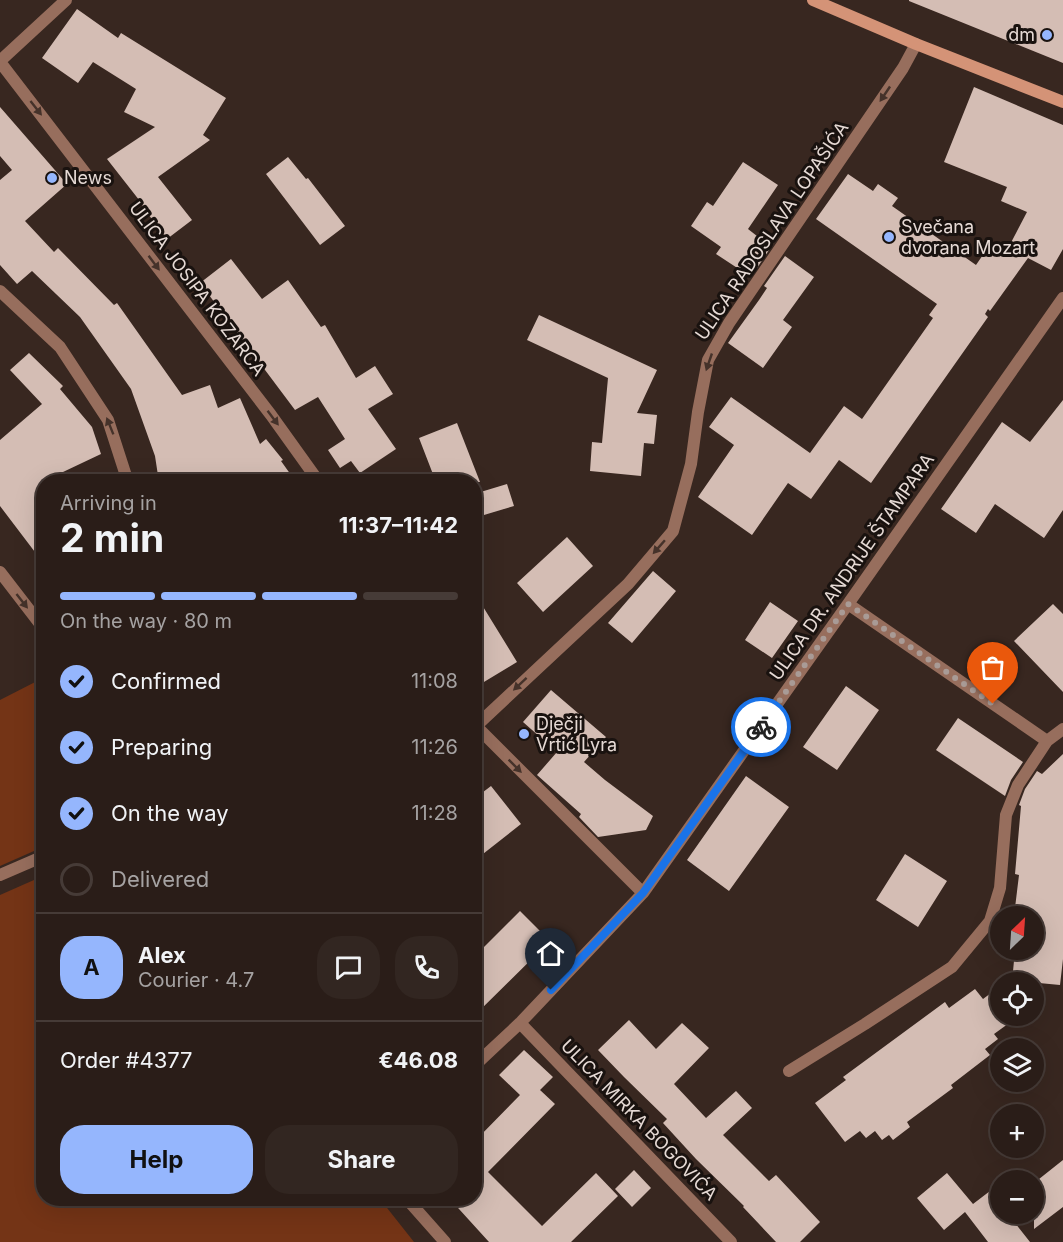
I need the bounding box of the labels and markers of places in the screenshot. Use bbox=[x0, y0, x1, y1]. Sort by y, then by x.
place label: dm bbox=[1008, 24, 1035, 45]
marker: dm bbox=[1040, 28, 1054, 42]
place label: News bbox=[64, 167, 112, 188]
marker: News bbox=[45, 171, 59, 185]
place label: Svečana dvorana Mozart bbox=[901, 216, 1035, 258]
marker: Svečana dvorana Mozart bbox=[882, 230, 896, 244]
pin bbox=[967, 642, 1018, 704]
place label: Dječji Vrtić Lyra bbox=[536, 713, 617, 755]
marker: Dječji Vrtić Lyra bbox=[517, 727, 531, 741]
pin bbox=[525, 928, 576, 990]

